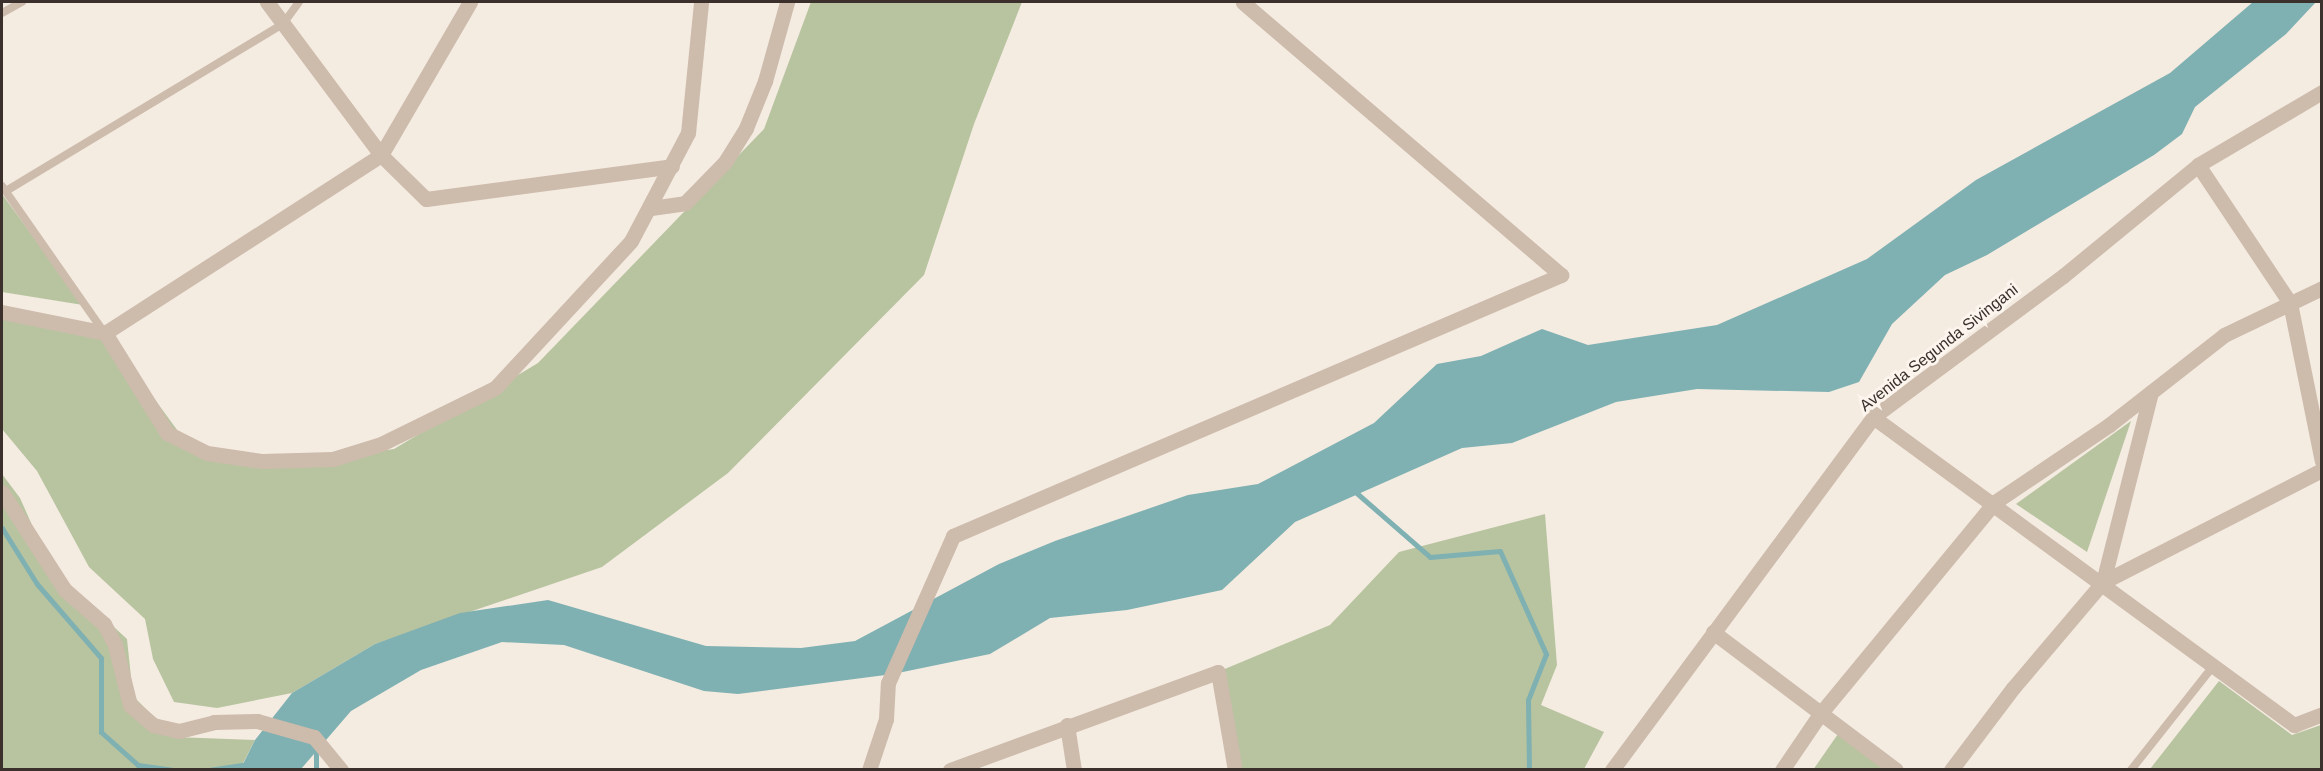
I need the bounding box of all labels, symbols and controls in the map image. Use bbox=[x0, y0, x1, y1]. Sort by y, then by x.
street label: Avenida Segunda Sivingani bbox=[1856, 280, 2022, 416]

